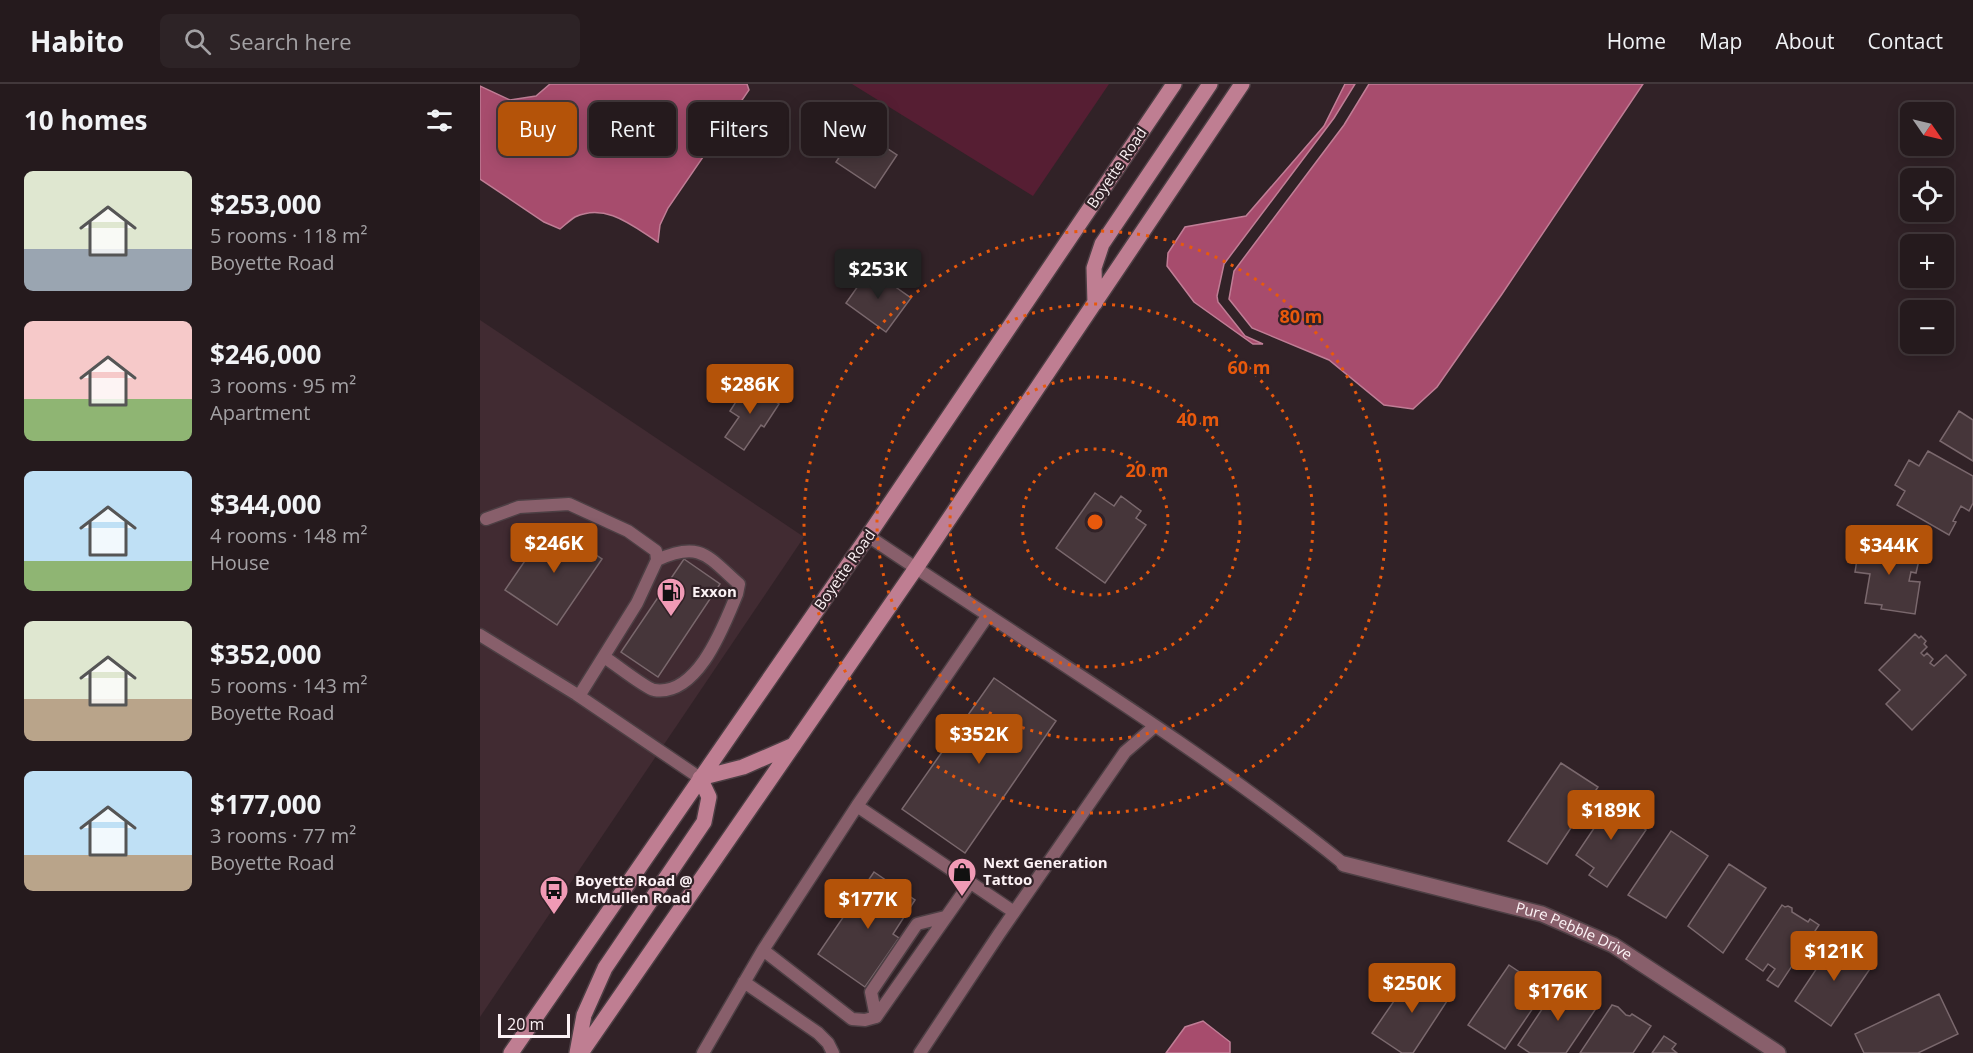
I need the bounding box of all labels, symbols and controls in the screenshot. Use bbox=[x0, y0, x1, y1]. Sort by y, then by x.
search box bbox=[160, 14, 580, 68]
text: Habito bbox=[30, 22, 124, 60]
icon: search bbox=[181, 25, 214, 58]
text: Search here bbox=[229, 26, 352, 56]
text: Home bbox=[1607, 27, 1666, 55]
text: Map bbox=[1699, 27, 1742, 55]
text: About bbox=[1775, 27, 1835, 55]
text: Contact bbox=[1868, 27, 1943, 55]
text: 10 homes bbox=[24, 102, 148, 138]
chip: Buy bbox=[498, 102, 577, 156]
chip: Rent bbox=[589, 102, 676, 156]
chip: Filters bbox=[688, 102, 789, 156]
chip: New bbox=[801, 102, 887, 156]
north arrow bbox=[1900, 102, 1954, 156]
map controls bbox=[1900, 102, 1954, 354]
icon: filters bbox=[423, 104, 456, 137]
street label: Boyette Road bbox=[1082, 123, 1151, 212]
button: locate bbox=[1900, 168, 1954, 222]
text: $253,000 bbox=[210, 186, 321, 222]
icon: home bbox=[72, 195, 144, 267]
text: 5 rooms · 118 m² bbox=[210, 222, 368, 249]
button: + bbox=[1900, 234, 1954, 288]
text: Boyette Road bbox=[210, 249, 335, 276]
pin: $253K bbox=[836, 249, 920, 300]
text: $253K bbox=[848, 255, 908, 282]
button: − bbox=[1900, 300, 1954, 354]
text: 80 m bbox=[1280, 304, 1322, 328]
text: $246,000 bbox=[210, 336, 321, 372]
icon: home bbox=[72, 345, 144, 417]
text: 60 m bbox=[1228, 355, 1270, 379]
pin: $286K bbox=[708, 364, 792, 415]
text: $286K bbox=[720, 370, 780, 397]
text: 3 rooms · 95 m² bbox=[210, 372, 356, 399]
text: Apartment bbox=[210, 399, 310, 426]
text: 40 m bbox=[1177, 407, 1219, 431]
text: 20 m bbox=[1126, 458, 1168, 482]
text: $344,000 bbox=[210, 486, 321, 522]
icon: home bbox=[72, 495, 144, 567]
centre of rings bbox=[1085, 512, 1105, 532]
text: 4 rooms · 148 m² bbox=[210, 522, 368, 549]
pin: $246K bbox=[512, 523, 596, 574]
street label: Boyette Road bbox=[809, 525, 879, 613]
pin: $344K bbox=[1847, 525, 1931, 576]
text: $246K bbox=[524, 529, 584, 556]
text: $344K bbox=[1859, 531, 1919, 558]
text: House bbox=[210, 549, 270, 576]
fuel station icon: Exxon bbox=[655, 576, 687, 618]
place label: Exxon bbox=[692, 581, 737, 601]
text: $352,000 bbox=[210, 636, 321, 672]
icon: home bbox=[72, 645, 144, 717]
text: 5 rooms · 143 m² bbox=[210, 672, 368, 699]
text: Boyette Road bbox=[210, 699, 335, 726]
pin: $352K bbox=[937, 714, 1021, 765]
text: $352K bbox=[949, 720, 1009, 747]
text: $177,000 bbox=[210, 786, 321, 822]
pin: $189K bbox=[1569, 790, 1653, 841]
icon: home bbox=[72, 795, 144, 867]
text: $189K bbox=[1581, 796, 1641, 823]
text: 3 rooms · 77 m² bbox=[210, 822, 356, 849]
text: Boyette Road bbox=[210, 849, 335, 876]
place label: Next Generation Tattoo bbox=[983, 852, 1108, 889]
shop icon: Next Generation Tattoo bbox=[946, 856, 978, 898]
place label: Boyette Road @ McMullen Road bbox=[575, 870, 693, 907]
bus stop icon: Boyette Road @ McMullen Road bbox=[538, 874, 570, 916]
pin: $177K bbox=[826, 879, 910, 930]
text: $177K bbox=[838, 885, 898, 912]
street label: Pure Pebble Drive bbox=[1514, 897, 1637, 964]
pin: $121K bbox=[1792, 931, 1876, 982]
text: $121K bbox=[1804, 937, 1864, 964]
pin: $250K bbox=[1370, 963, 1454, 1014]
text: $250K bbox=[1382, 969, 1442, 996]
pin: $176K bbox=[1516, 971, 1600, 1022]
text: $176K bbox=[1528, 977, 1588, 1004]
scale bar bbox=[498, 1011, 570, 1038]
text: 20 m bbox=[507, 1013, 544, 1035]

